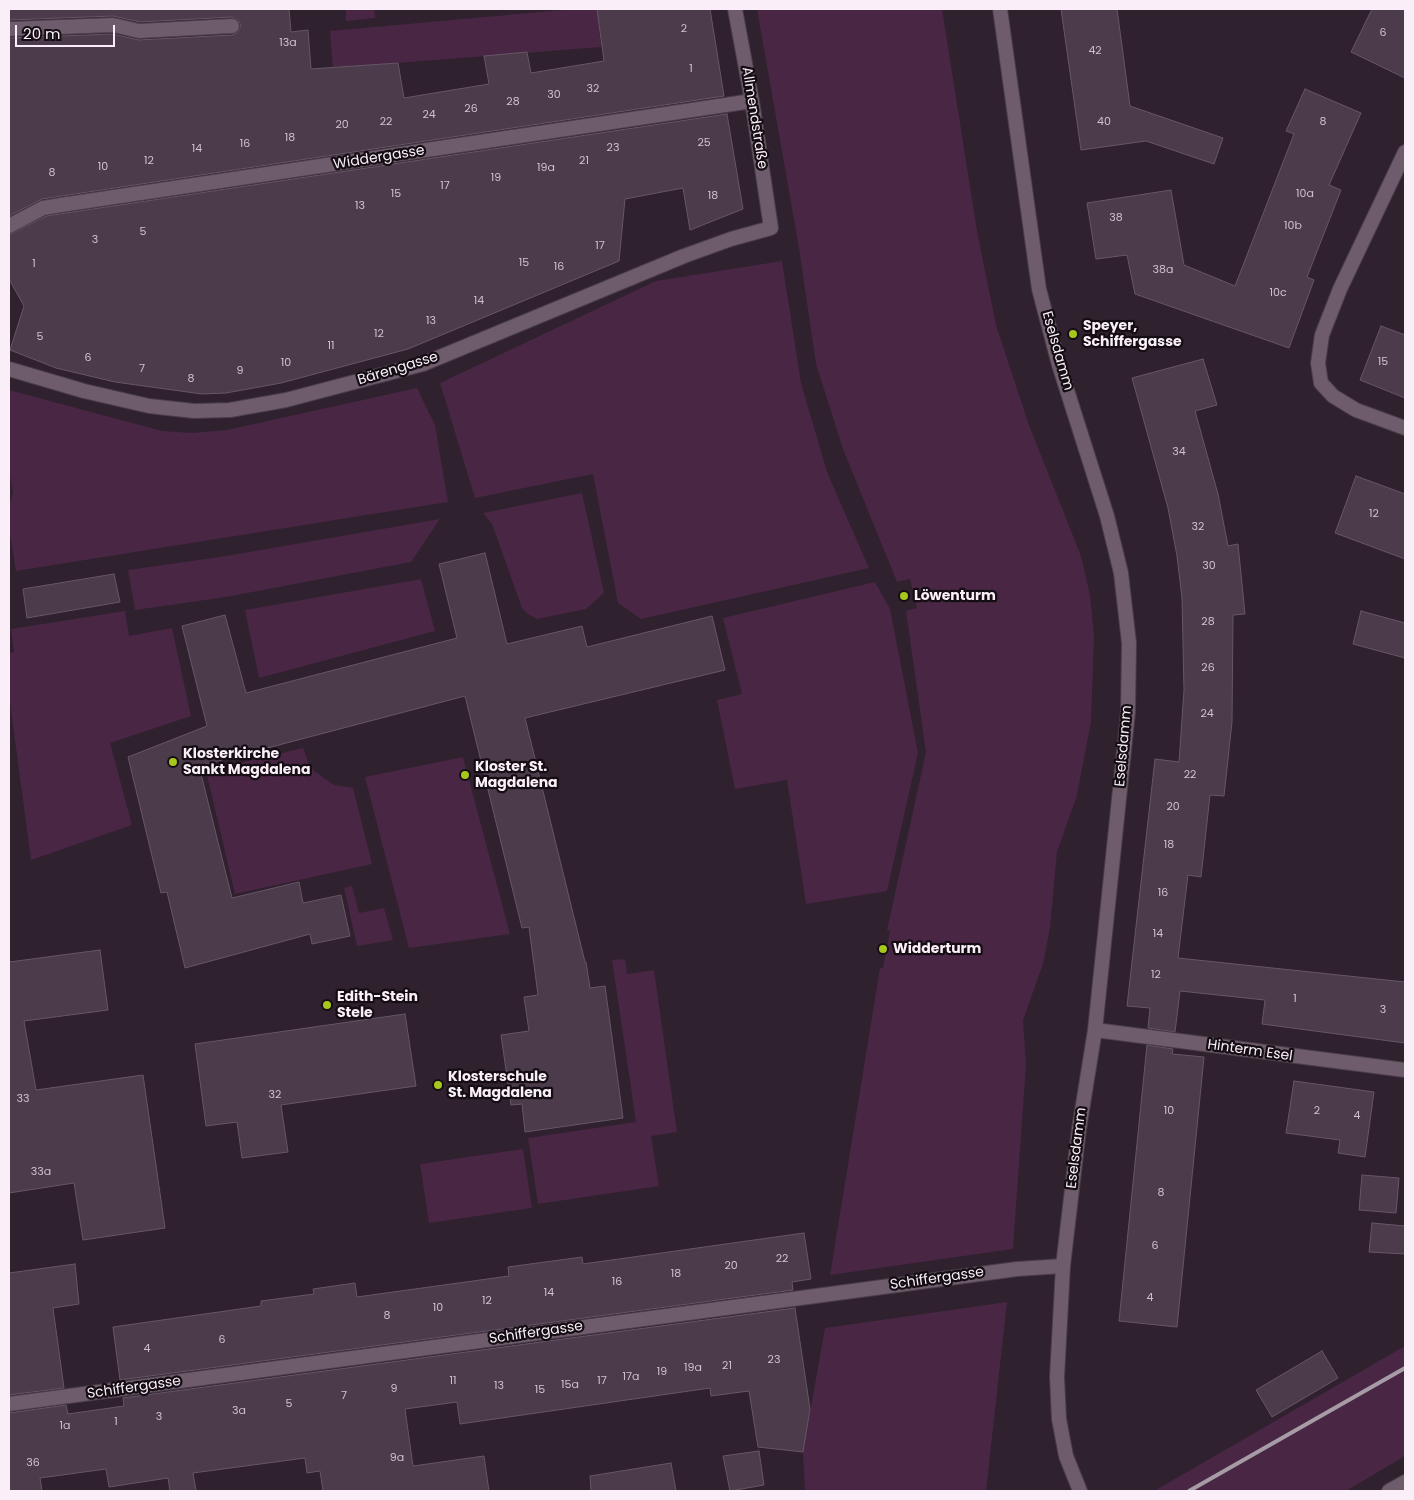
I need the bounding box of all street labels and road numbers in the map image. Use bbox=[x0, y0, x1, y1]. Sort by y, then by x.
street label: Allmendstraße bbox=[738, 66, 770, 170]
street label: Widdergasse bbox=[332, 142, 426, 174]
street label: Eselsdamm bbox=[1038, 309, 1076, 393]
street label: Bärengasse bbox=[356, 349, 440, 389]
street label: Eselsdamm bbox=[1112, 705, 1136, 787]
street label: Hinterm Esel bbox=[1206, 1037, 1294, 1065]
street label: Eselsdamm bbox=[1064, 1106, 1090, 1190]
street label: Schiffergasse bbox=[889, 1264, 985, 1294]
street label: Schiffergasse bbox=[488, 1318, 584, 1348]
street label: Schiffergasse bbox=[86, 1373, 182, 1403]

